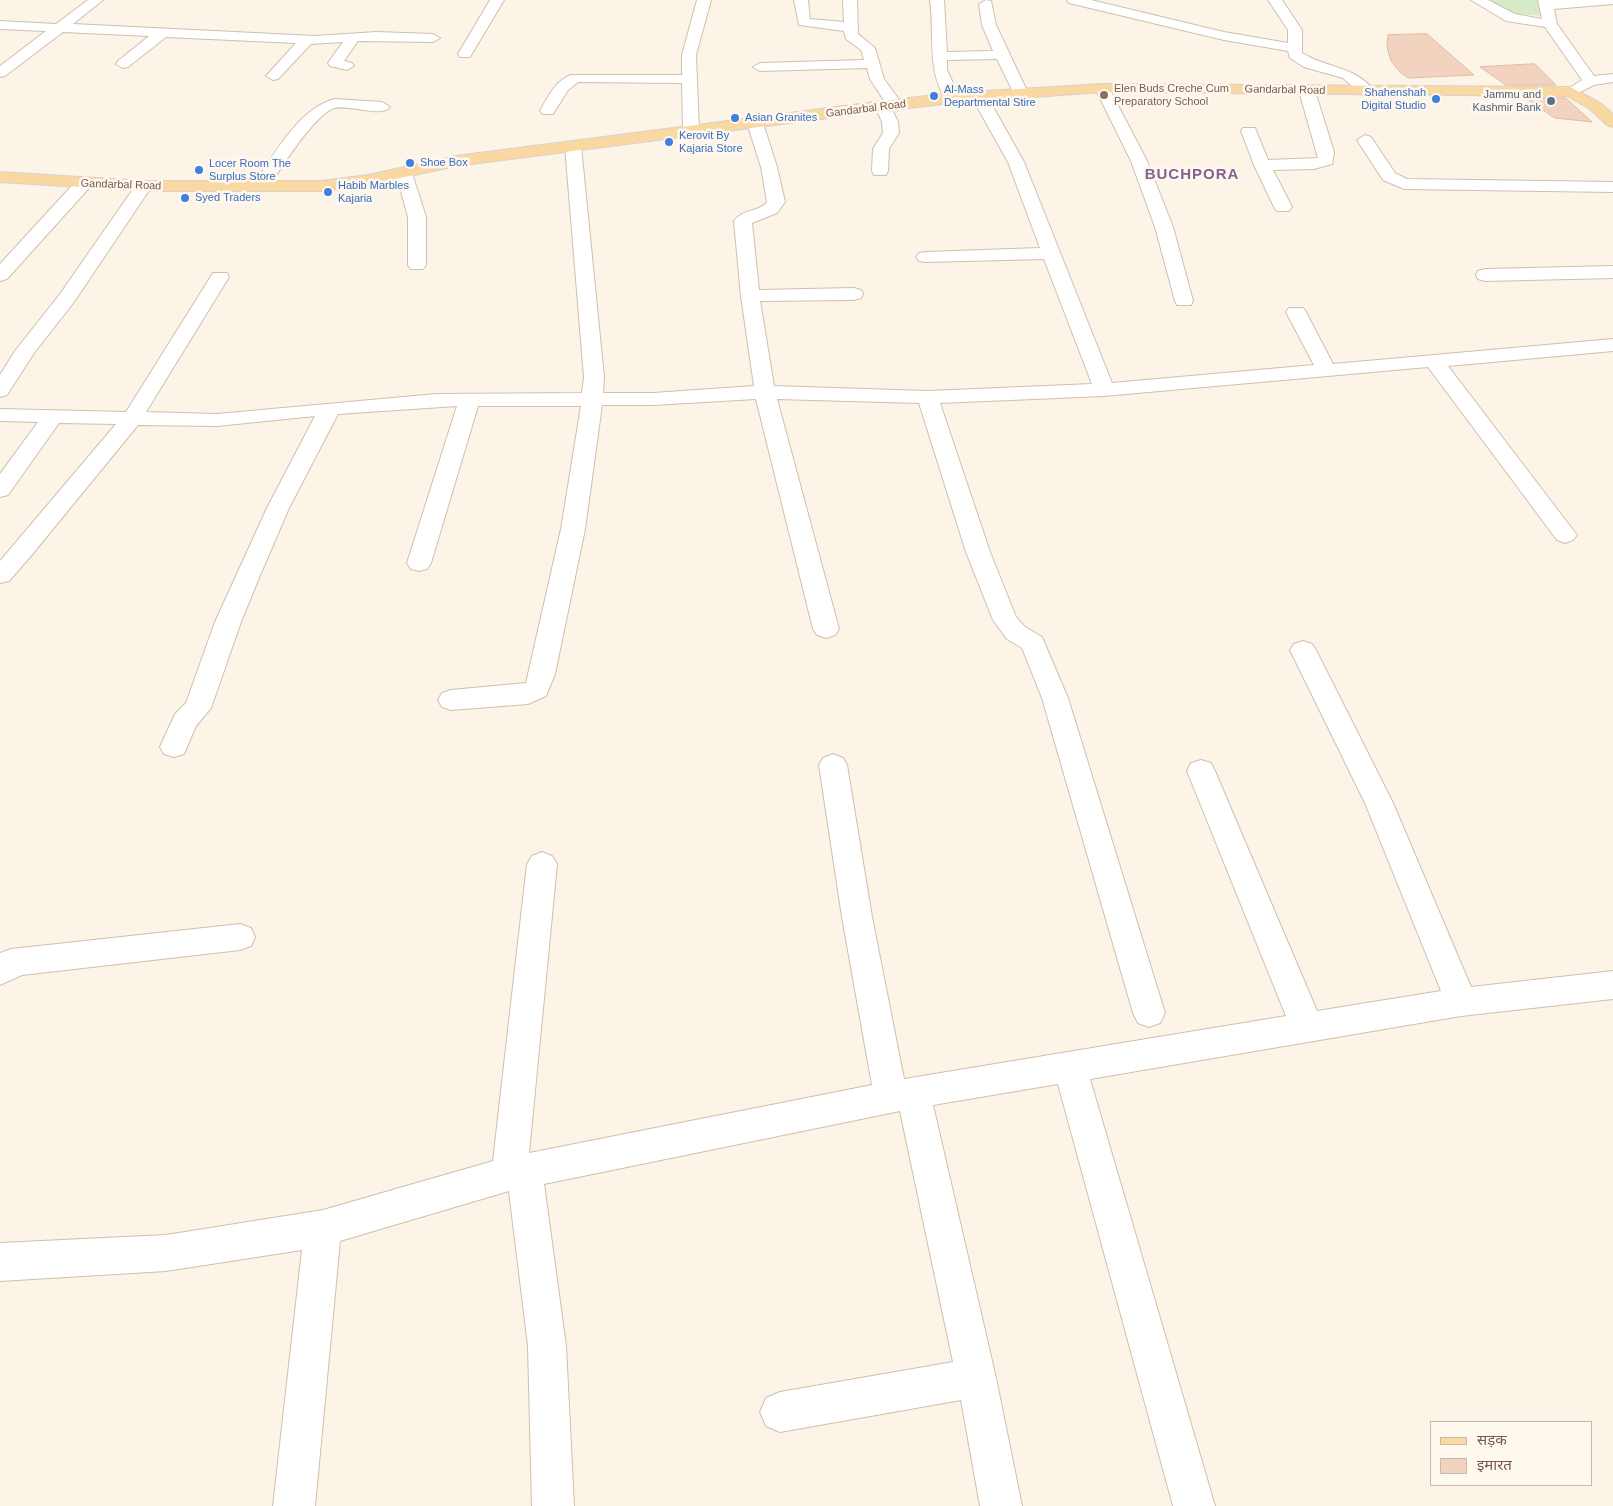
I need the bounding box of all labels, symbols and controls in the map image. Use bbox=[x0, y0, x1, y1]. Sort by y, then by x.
place label: Elen Buds Creche Cum Preparatory School bbox=[1114, 82, 1229, 108]
place label: Al-Mass Departmental Stire bbox=[944, 83, 1036, 109]
street label: Gandarbal Road bbox=[1245, 83, 1325, 97]
place label: Shahenshah Digital Studio bbox=[1361, 86, 1426, 112]
place label: Jammu and Kashmir Bank bbox=[1473, 88, 1541, 114]
marker: Elen Buds Creche Cum Preparatory School bbox=[1098, 89, 1110, 101]
marker: Al-Mass Departmental Stire bbox=[928, 90, 940, 102]
marker: Shahenshah Digital Studio bbox=[1430, 93, 1442, 105]
marker: Jammu and Kashmir Bank bbox=[1545, 95, 1557, 107]
street label: Gandarbal Road bbox=[825, 98, 907, 120]
place label: Asian Granites bbox=[745, 111, 817, 125]
marker: Asian Granites bbox=[729, 112, 741, 124]
place label: Kerovit By Kajaria Store bbox=[679, 129, 743, 155]
marker: Kerovit By Kajaria Store bbox=[663, 136, 675, 148]
place label: Shoe Box bbox=[420, 156, 468, 170]
place label: Locer Room The Surplus Store bbox=[209, 157, 291, 183]
marker: Shoe Box bbox=[404, 157, 416, 169]
marker: Locer Room The Surplus Store bbox=[193, 164, 205, 176]
district label: BUCHPORA bbox=[1144, 166, 1240, 184]
street label: Gandarbal Road bbox=[80, 177, 162, 193]
place label: Habib Marbles Kajaria bbox=[338, 179, 409, 205]
marker: Habib Marbles Kajaria bbox=[322, 186, 334, 198]
place label: Syed Traders bbox=[195, 191, 261, 205]
marker: Syed Traders bbox=[179, 192, 191, 204]
legend bbox=[1430, 1421, 1593, 1486]
text: सड़क bbox=[1477, 1431, 1507, 1448]
text: इमारत bbox=[1477, 1456, 1512, 1473]

